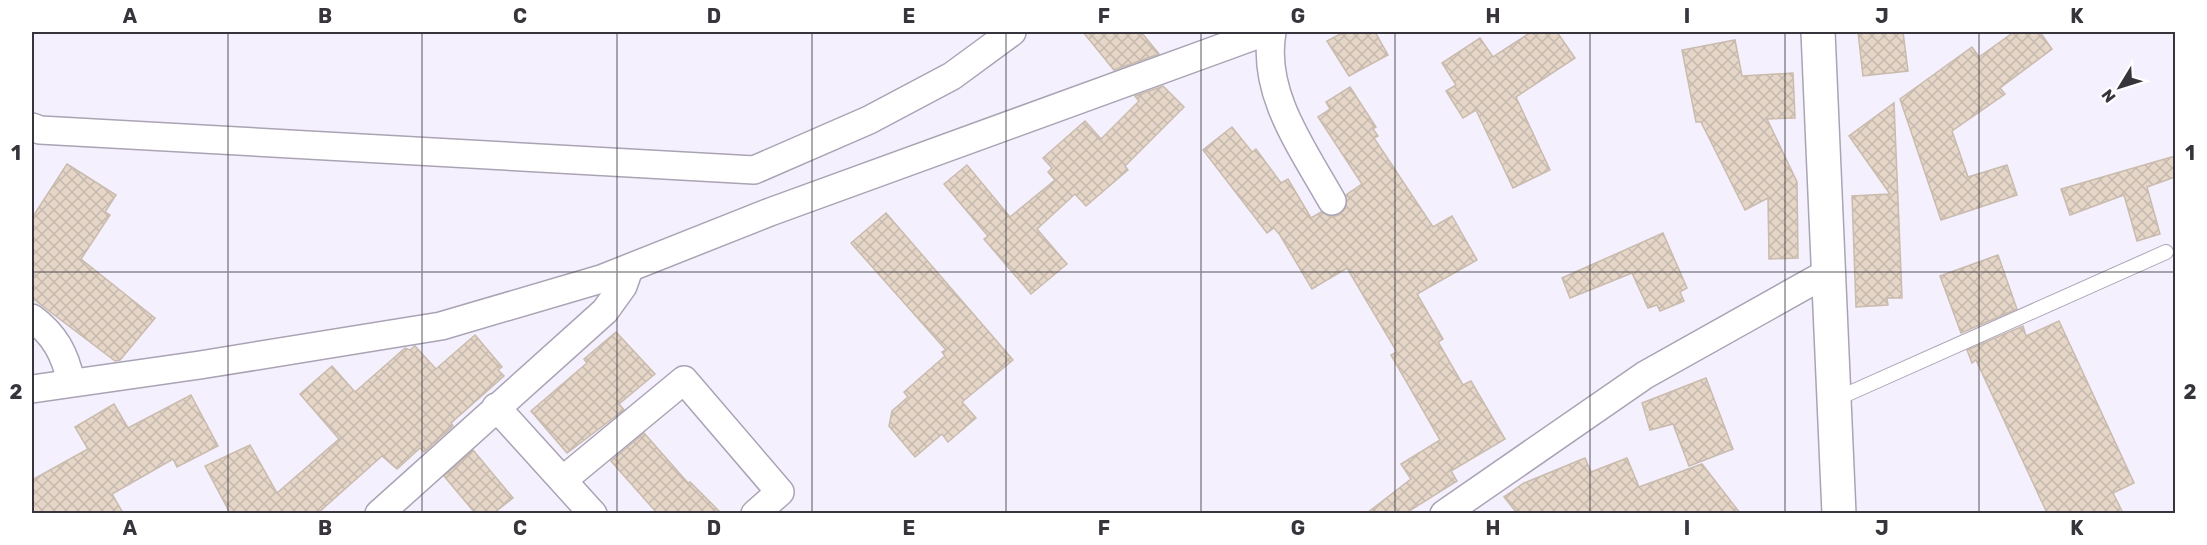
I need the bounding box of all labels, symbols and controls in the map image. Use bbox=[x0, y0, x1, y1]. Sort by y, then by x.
text: A bbox=[123, 4, 138, 28]
text: B bbox=[318, 4, 332, 28]
text: C bbox=[513, 4, 527, 28]
text: D bbox=[707, 4, 721, 28]
text: E bbox=[903, 4, 915, 28]
text: F bbox=[1098, 4, 1110, 28]
text: G bbox=[1291, 4, 1305, 28]
text: H bbox=[1486, 4, 1500, 28]
text: I bbox=[1684, 4, 1690, 28]
text: J bbox=[1875, 4, 1889, 28]
text: K bbox=[2070, 4, 2084, 28]
north arrow bbox=[2090, 57, 2150, 117]
text: N bbox=[2098, 86, 2120, 106]
text: 1 bbox=[11, 141, 21, 165]
text: 1 bbox=[2185, 141, 2195, 165]
text: 2 bbox=[10, 380, 23, 404]
text: 2 bbox=[2184, 380, 2197, 404]
text: A bbox=[123, 516, 138, 540]
text: B bbox=[318, 516, 332, 540]
text: C bbox=[513, 516, 527, 540]
text: D bbox=[707, 516, 721, 540]
text: E bbox=[903, 516, 915, 540]
text: F bbox=[1098, 516, 1110, 540]
text: G bbox=[1291, 516, 1305, 540]
text: H bbox=[1486, 516, 1500, 540]
text: I bbox=[1684, 516, 1690, 540]
text: J bbox=[1875, 516, 1889, 540]
text: K bbox=[2070, 516, 2084, 540]

